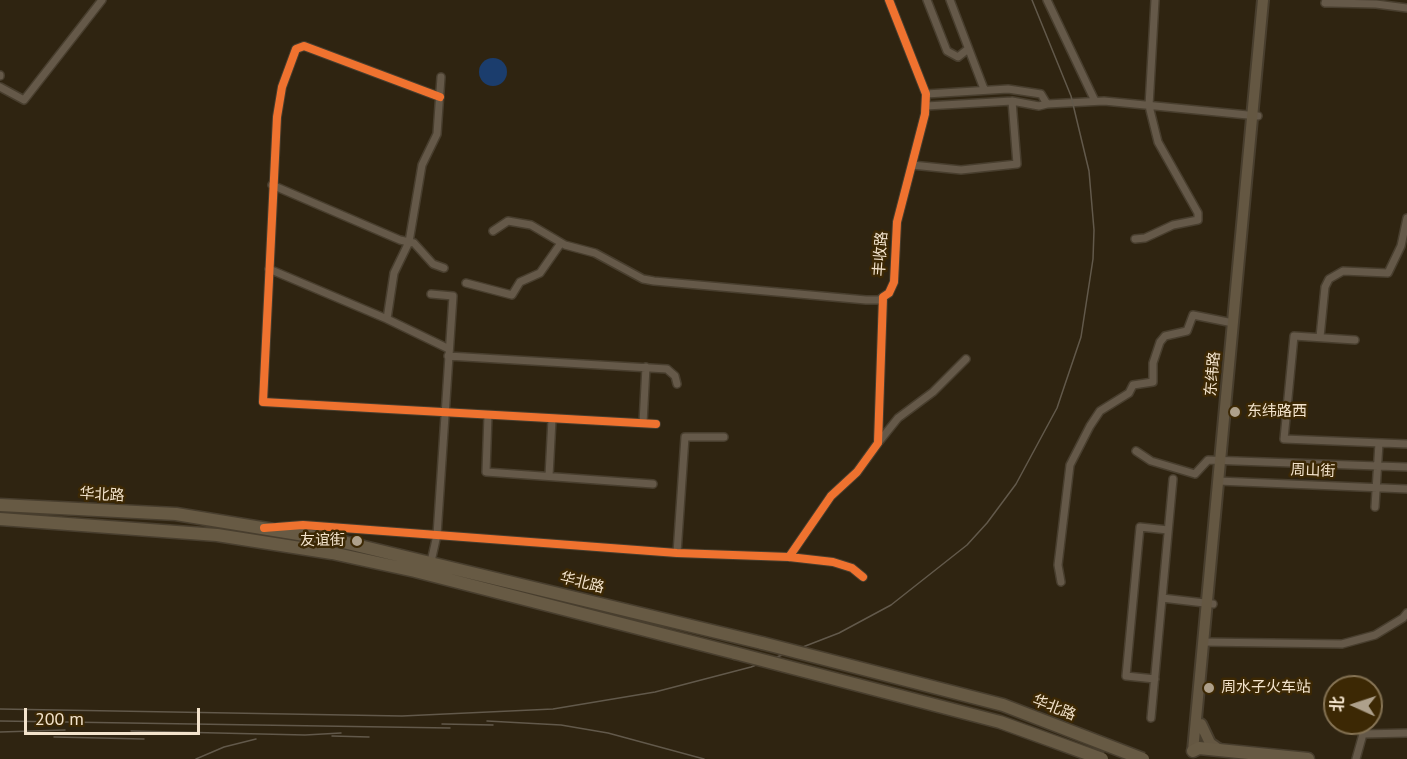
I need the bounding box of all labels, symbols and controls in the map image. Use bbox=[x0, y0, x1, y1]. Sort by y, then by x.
street label: 丰收路 bbox=[870, 231, 892, 277]
street label: 东纬路 bbox=[1202, 351, 1224, 397]
place label: 东纬路西 bbox=[1247, 403, 1307, 421]
marker: 东纬路西 bbox=[1228, 405, 1242, 419]
street label: 周山街 bbox=[1290, 461, 1336, 481]
street label: 华北路 bbox=[79, 485, 125, 505]
place label: 友谊街 bbox=[300, 532, 345, 550]
marker: 友谊街 bbox=[350, 534, 364, 548]
street label: 华北路 bbox=[558, 569, 606, 597]
north arrow bbox=[1323, 675, 1383, 735]
place label: 周水子火车站 bbox=[1221, 679, 1311, 697]
marker: 周水子火车站 bbox=[1202, 681, 1216, 695]
street label: 华北路 bbox=[1030, 692, 1078, 724]
scale bar bbox=[27, 696, 202, 734]
text: 北 bbox=[1327, 696, 1347, 713]
text: 200 m bbox=[35, 707, 84, 730]

